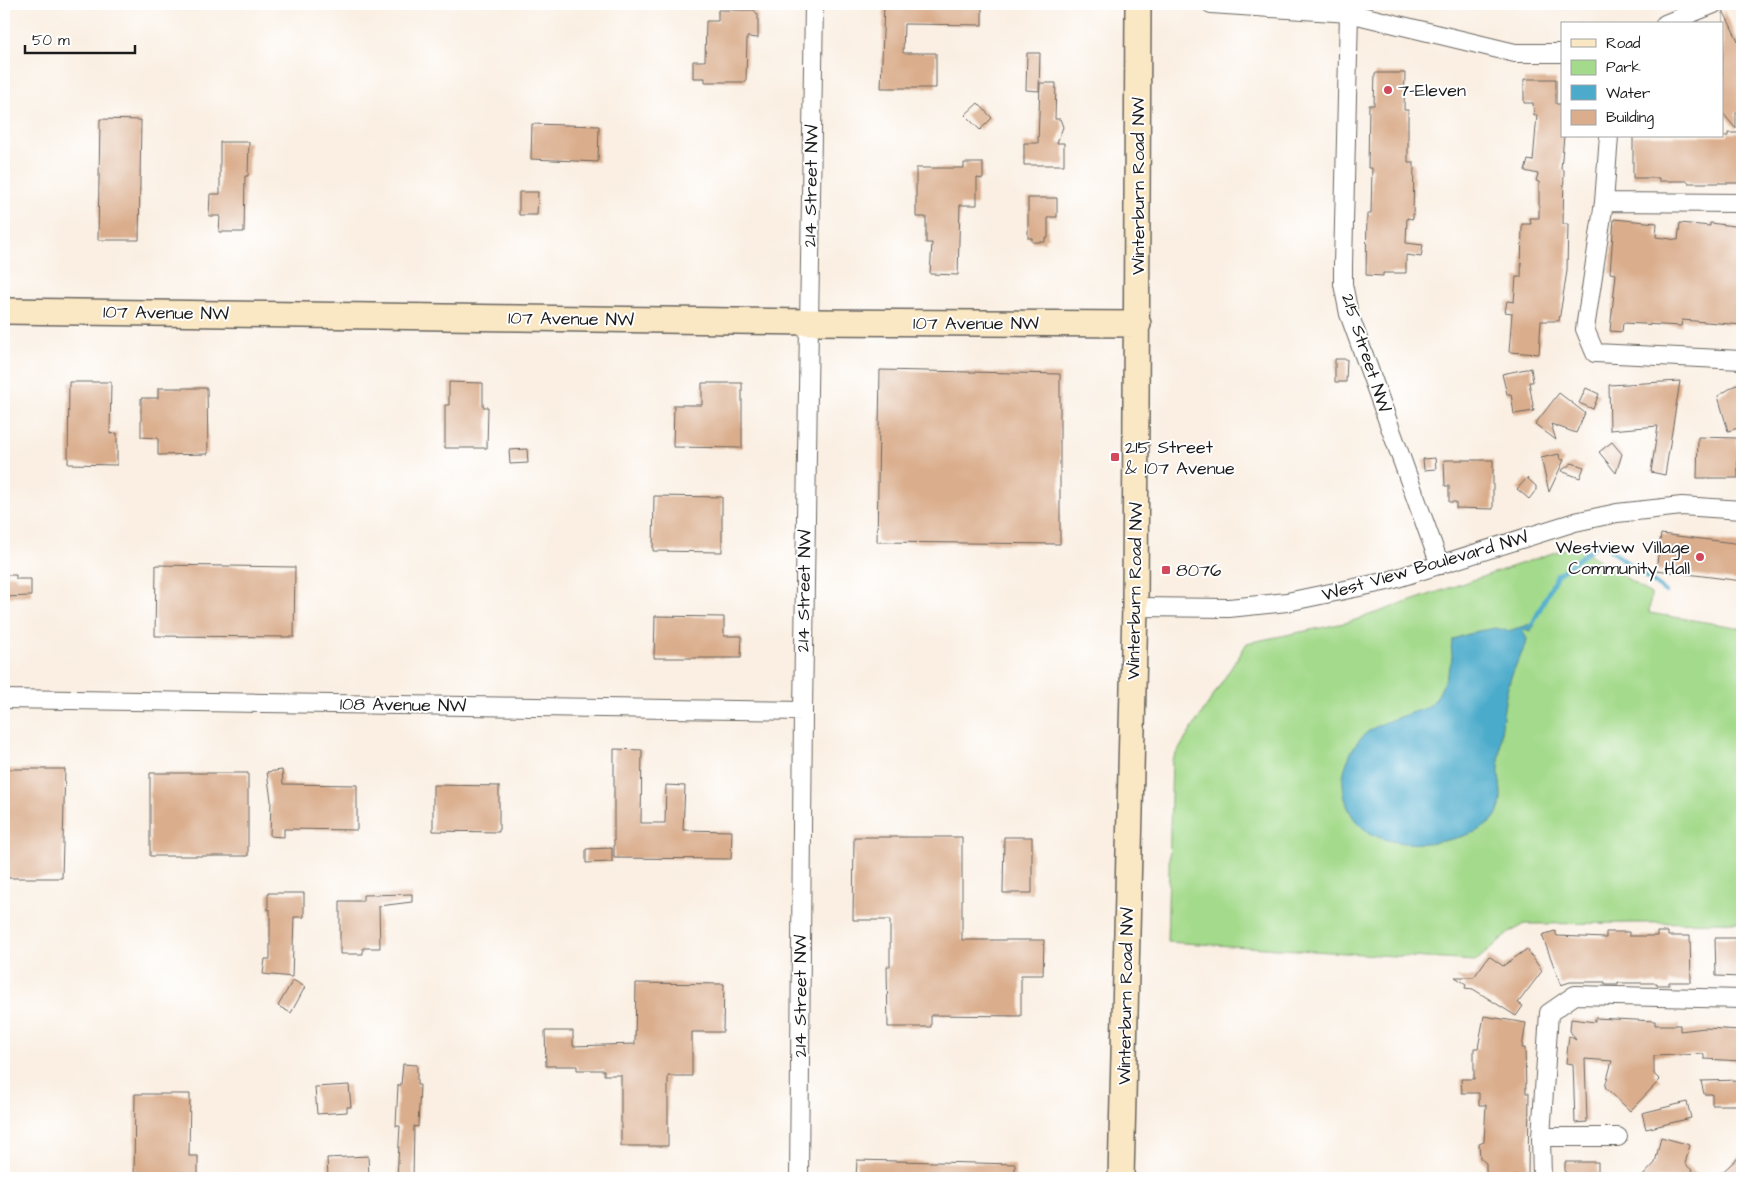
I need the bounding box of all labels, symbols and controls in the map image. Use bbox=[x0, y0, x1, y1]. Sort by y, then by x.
scale bar bbox=[25, 22, 135, 54]
legend bbox=[1561, 22, 1724, 138]
text: 50 m bbox=[32, 30, 70, 51]
text: Road bbox=[1606, 33, 1641, 54]
text: Park bbox=[1606, 57, 1641, 78]
place label: 7-Eleven bbox=[1398, 78, 1466, 103]
text: Water bbox=[1606, 83, 1650, 104]
marker: 7-Eleven bbox=[1382, 84, 1394, 96]
street label: Winterburn Road NW bbox=[1126, 97, 1151, 275]
text: Building bbox=[1606, 107, 1654, 129]
street label: 214 Street NW bbox=[797, 124, 825, 248]
street label: 215 Street NW bbox=[1335, 290, 1397, 416]
street label: 107 Avenue NW bbox=[103, 299, 229, 327]
street label: 107 Avenue NW bbox=[508, 305, 634, 333]
street label: 107 Avenue NW bbox=[913, 311, 1039, 336]
place label: 215 Street & 107 Avenue bbox=[1125, 435, 1235, 481]
marker: 215 Street & 107 Avenue bbox=[1109, 451, 1121, 463]
street label: Winterburn Road NW bbox=[1121, 502, 1149, 680]
street label: West View Boulevard NW bbox=[1319, 525, 1531, 607]
street label: 214 Street NW bbox=[790, 529, 818, 653]
place label: Westview Village Community Hall bbox=[1556, 535, 1690, 582]
marker: Westview Village Community Hall bbox=[1694, 551, 1706, 563]
place label: 8076 bbox=[1176, 558, 1221, 583]
marker: 8076 bbox=[1160, 564, 1172, 576]
street label: 108 Avenue NW bbox=[340, 691, 466, 719]
street label: Winterburn Road NW bbox=[1112, 907, 1140, 1085]
street label: 214 Street NW bbox=[788, 934, 813, 1058]

